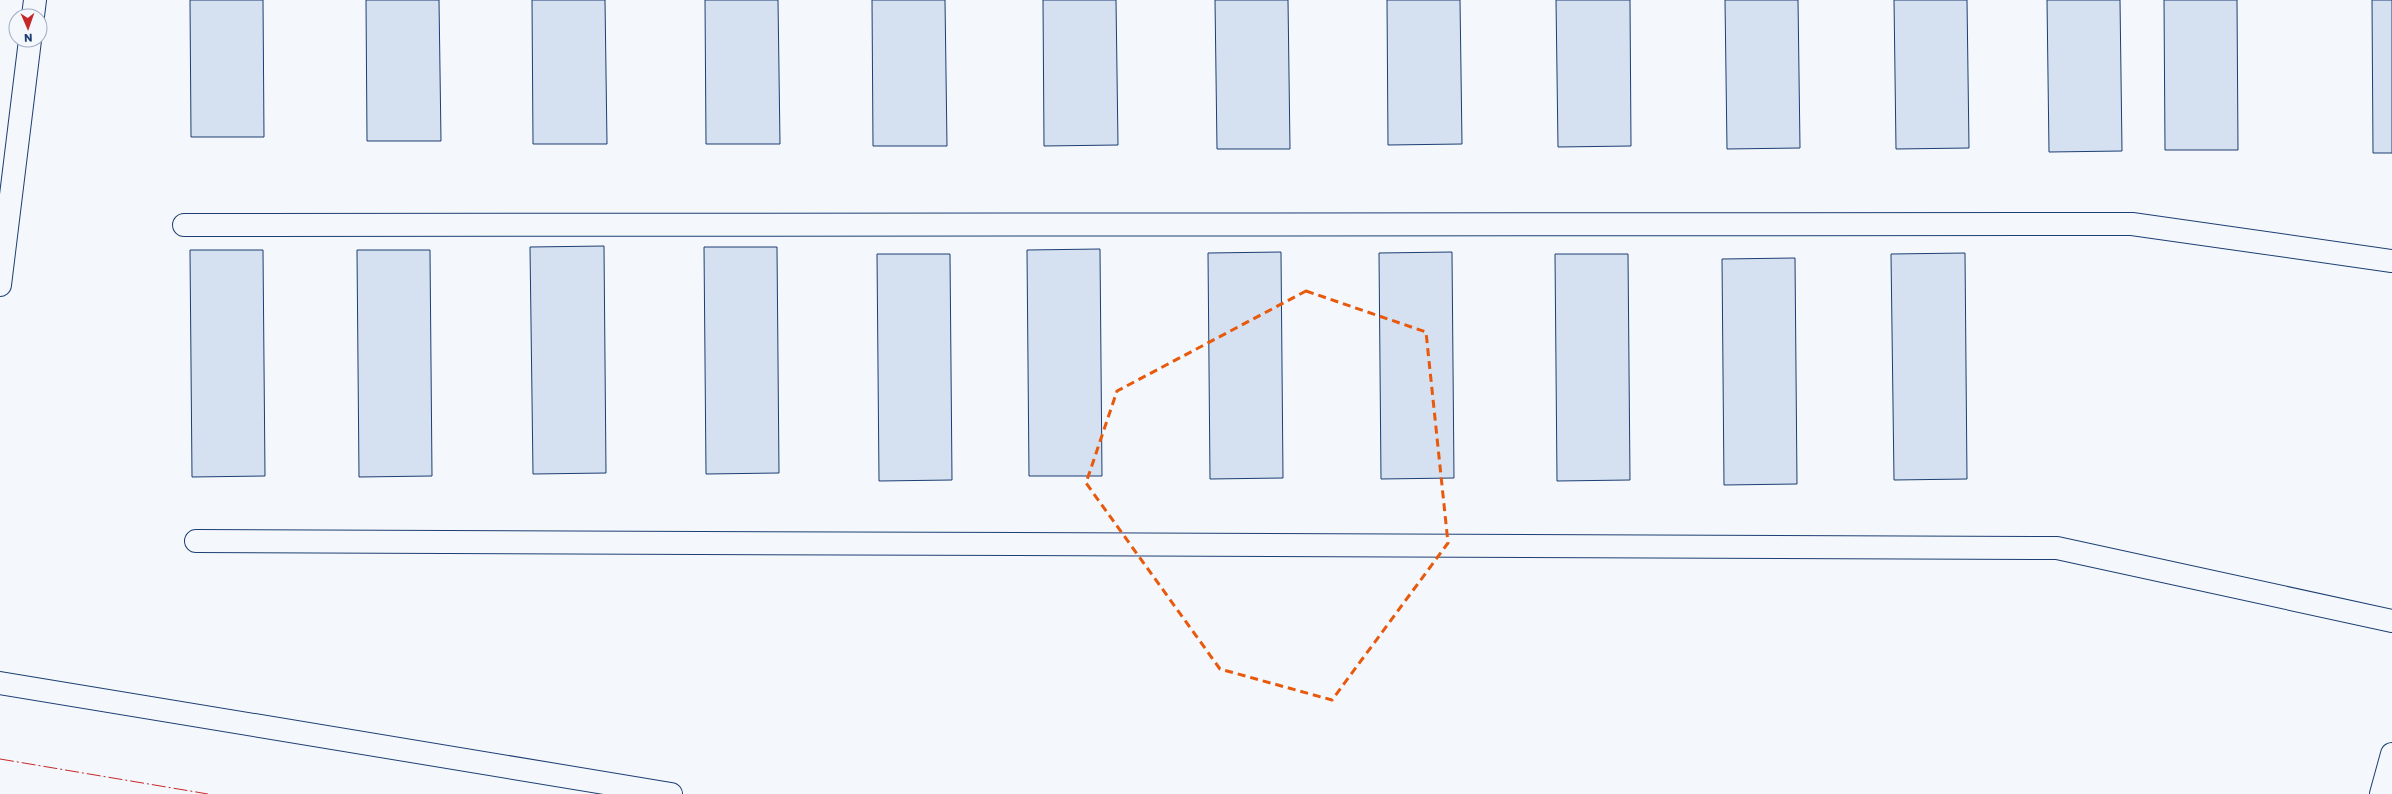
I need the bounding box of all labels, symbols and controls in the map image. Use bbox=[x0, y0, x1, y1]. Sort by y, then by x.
north arrow bbox=[8, 8, 48, 48]
text: N bbox=[24, 30, 33, 46]

